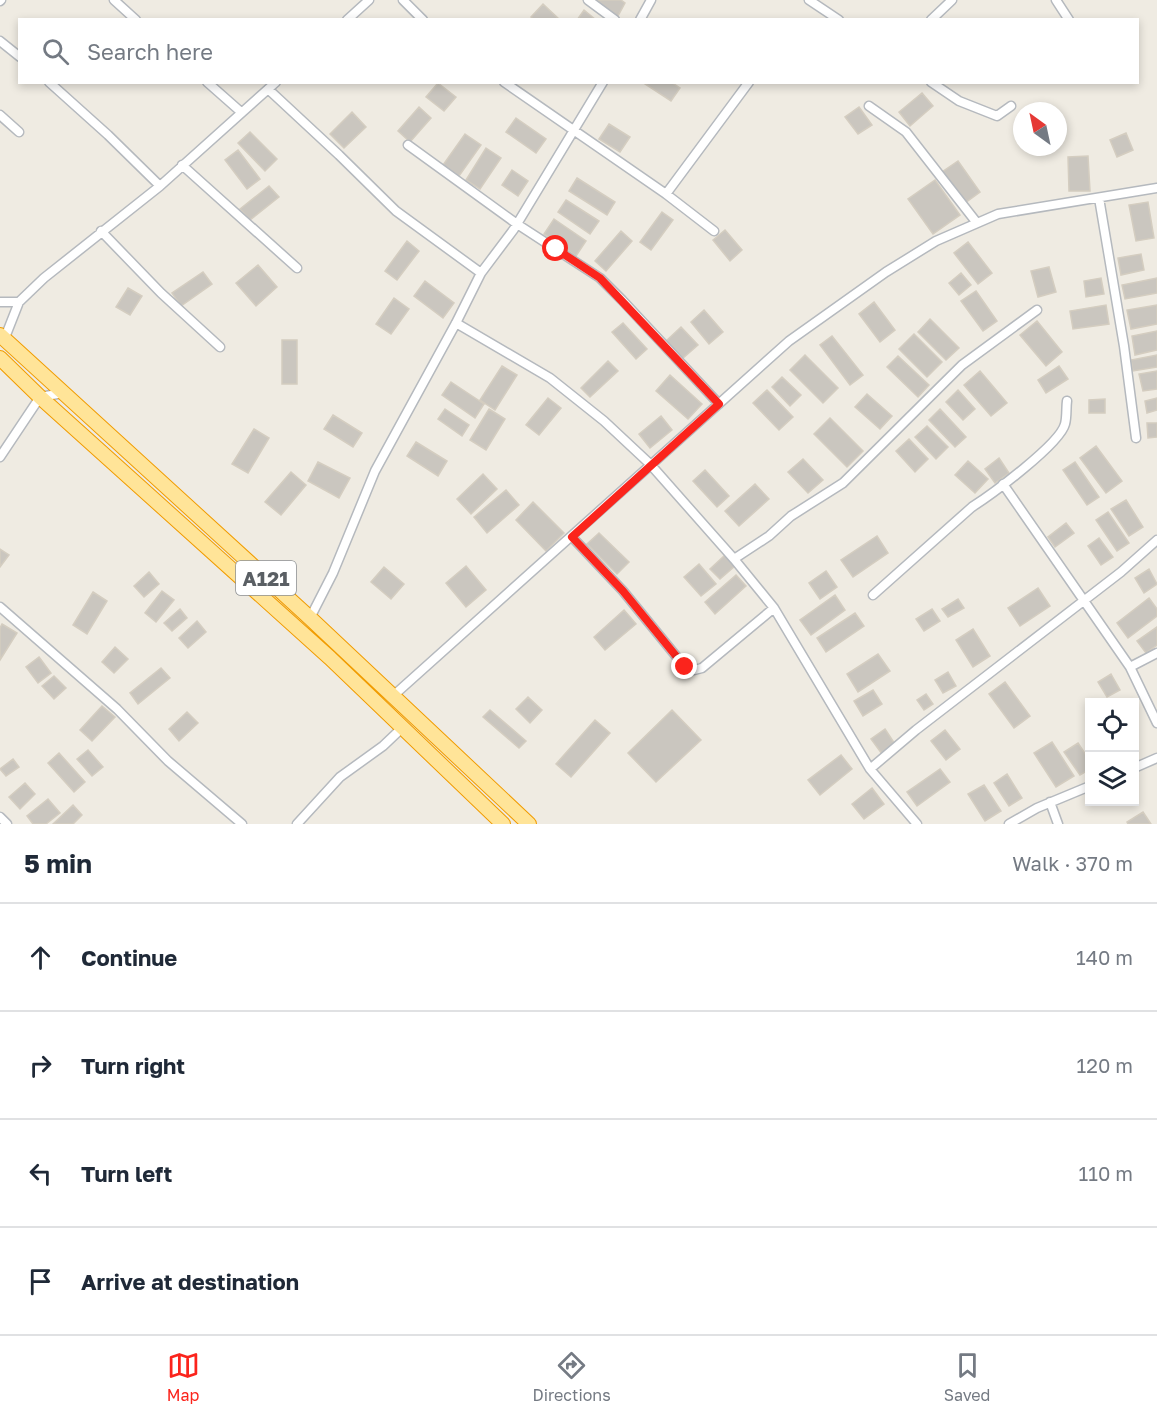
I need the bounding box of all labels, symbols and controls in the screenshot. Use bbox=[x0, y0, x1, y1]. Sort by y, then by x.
search box bbox=[18, 18, 1139, 84]
icon: search bbox=[39, 35, 72, 68]
text: Search here bbox=[87, 38, 213, 65]
north arrow bbox=[1013, 102, 1067, 156]
route start bbox=[542, 235, 568, 261]
road number: A121 bbox=[236, 561, 296, 595]
route end bbox=[671, 653, 697, 679]
map controls bbox=[1085, 698, 1139, 806]
button: locate bbox=[1085, 698, 1139, 752]
button: layers bbox=[1085, 752, 1139, 806]
text: 5 min bbox=[24, 848, 92, 879]
text: Walk · 370 m bbox=[1012, 851, 1133, 875]
icon: ahead bbox=[24, 941, 57, 974]
text: Continue bbox=[81, 944, 177, 971]
text: 140 m bbox=[1076, 945, 1133, 969]
icon: right bbox=[24, 1049, 57, 1082]
text: Turn right bbox=[81, 1052, 185, 1079]
text: 120 m bbox=[1077, 1053, 1133, 1077]
icon: left bbox=[24, 1157, 57, 1190]
text: Turn left bbox=[81, 1160, 172, 1187]
text: 110 m bbox=[1079, 1161, 1133, 1185]
icon: arrive bbox=[24, 1265, 57, 1298]
text: Arrive at destination bbox=[81, 1268, 299, 1295]
tab: Map bbox=[167, 1349, 200, 1405]
tab: Directions bbox=[533, 1349, 611, 1405]
tab: Saved bbox=[944, 1349, 990, 1405]

